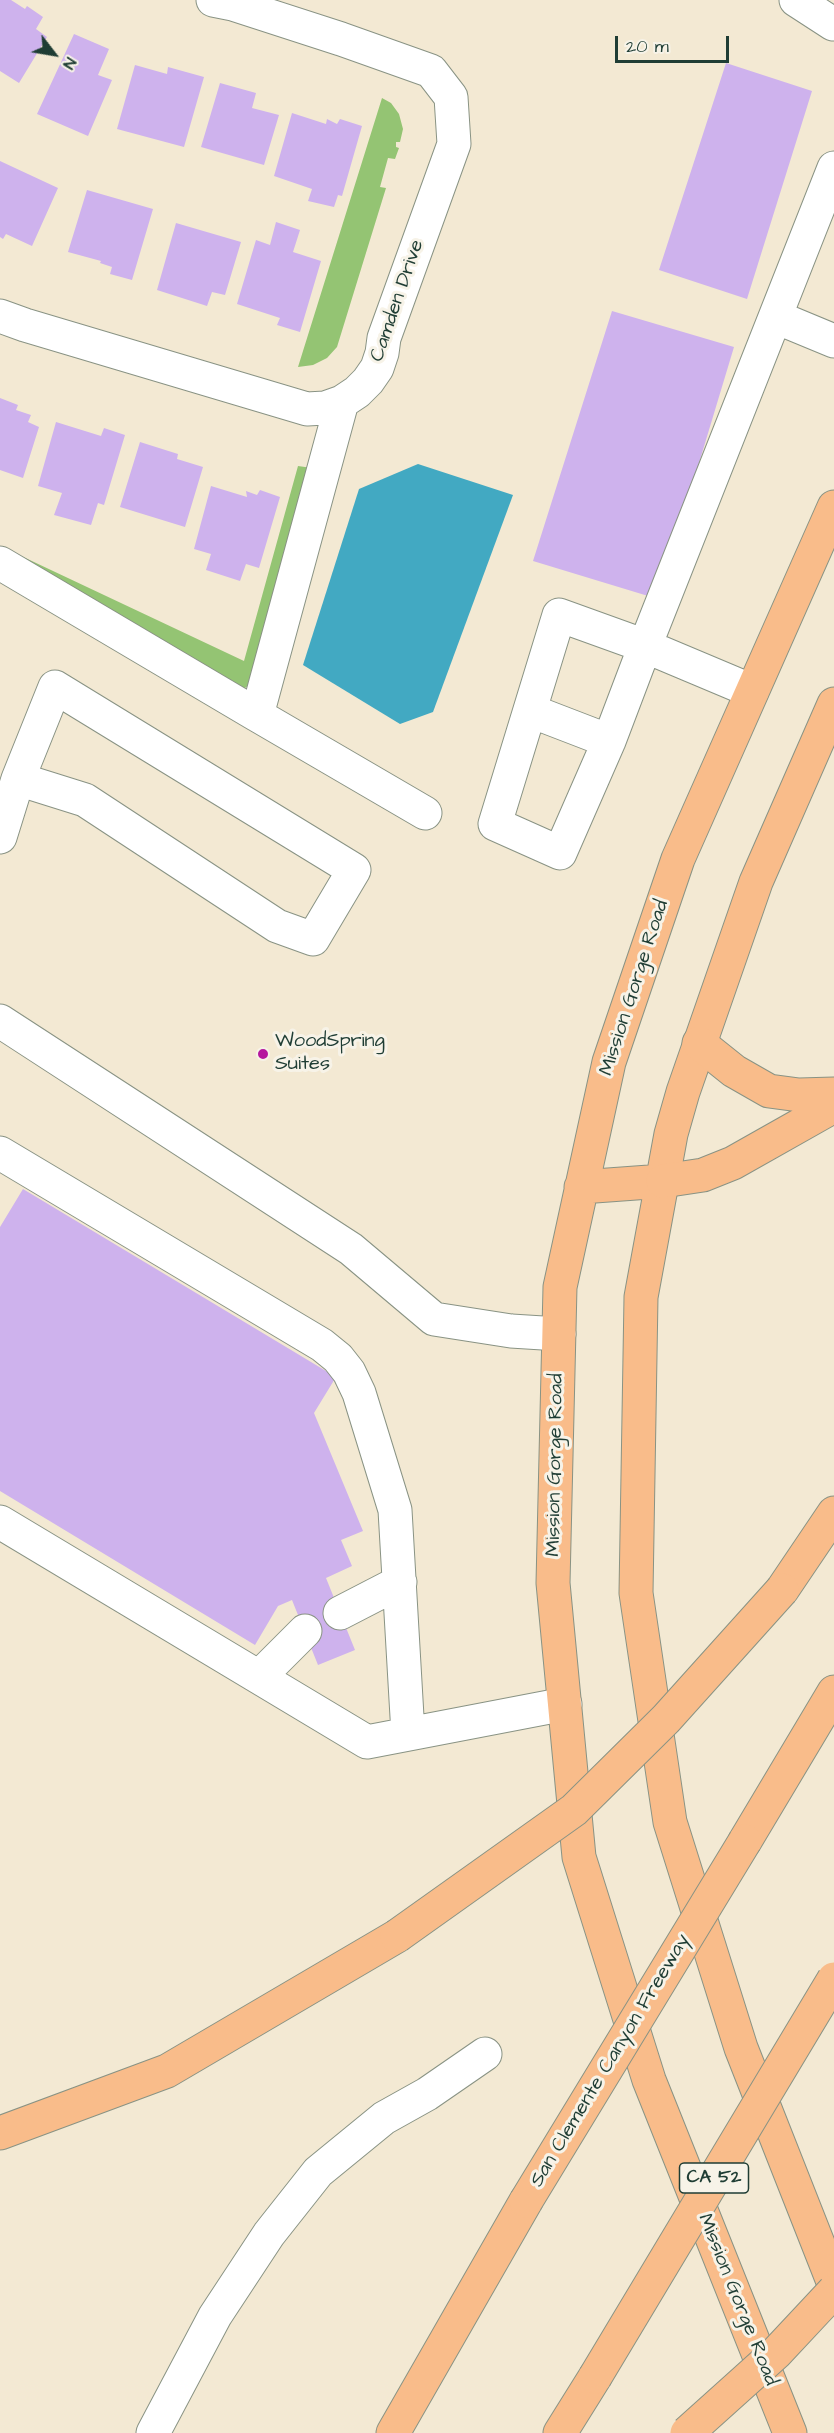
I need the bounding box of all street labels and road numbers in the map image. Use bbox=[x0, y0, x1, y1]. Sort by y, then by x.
street label: Camden Drive bbox=[366, 237, 430, 365]
street label: Mission Gorge Road bbox=[595, 897, 675, 1079]
street label: Mission Gorge Road bbox=[542, 1373, 570, 1557]
street label: San Clemente Canyon Freeway bbox=[526, 1930, 696, 2192]
road number: CA 52 bbox=[680, 2163, 748, 2193]
street label: Mission Gorge Road bbox=[692, 2211, 782, 2389]

